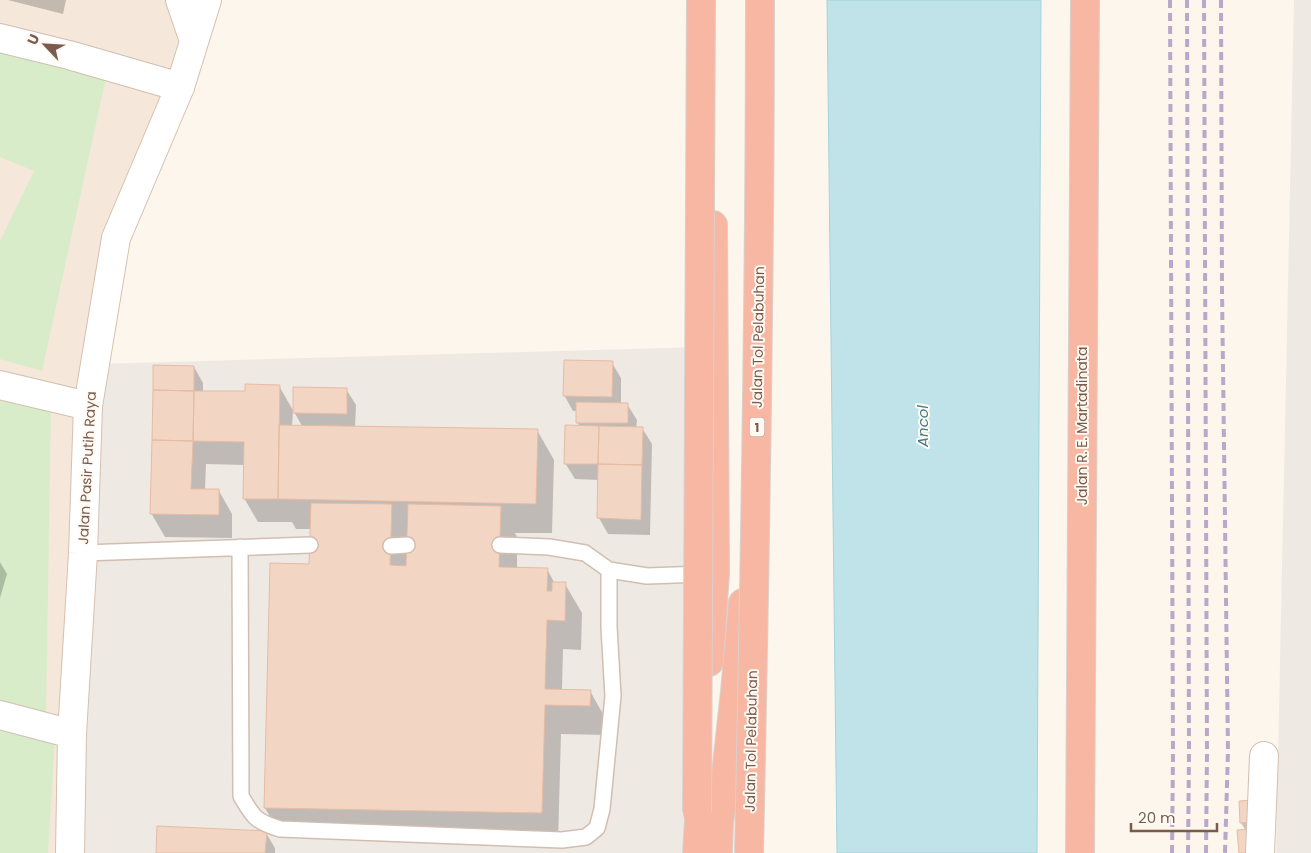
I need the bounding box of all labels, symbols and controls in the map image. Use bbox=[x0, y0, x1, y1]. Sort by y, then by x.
north arrow bbox=[20, 20, 70, 70]
text: U bbox=[22, 31, 44, 48]
street label: Jalan Tol Pelabuhan bbox=[747, 266, 769, 408]
street label: Jalan R. E. Martadinata bbox=[1072, 347, 1092, 505]
street label: Jalan Pasir Putih Raya bbox=[73, 391, 101, 545]
water label: Ancol bbox=[912, 405, 933, 448]
road number: 1 bbox=[750, 418, 764, 437]
street label: Jalan Tol Pelabuhan bbox=[740, 670, 762, 812]
scale bar bbox=[1131, 800, 1217, 832]
text: 20 m bbox=[1138, 807, 1176, 828]

